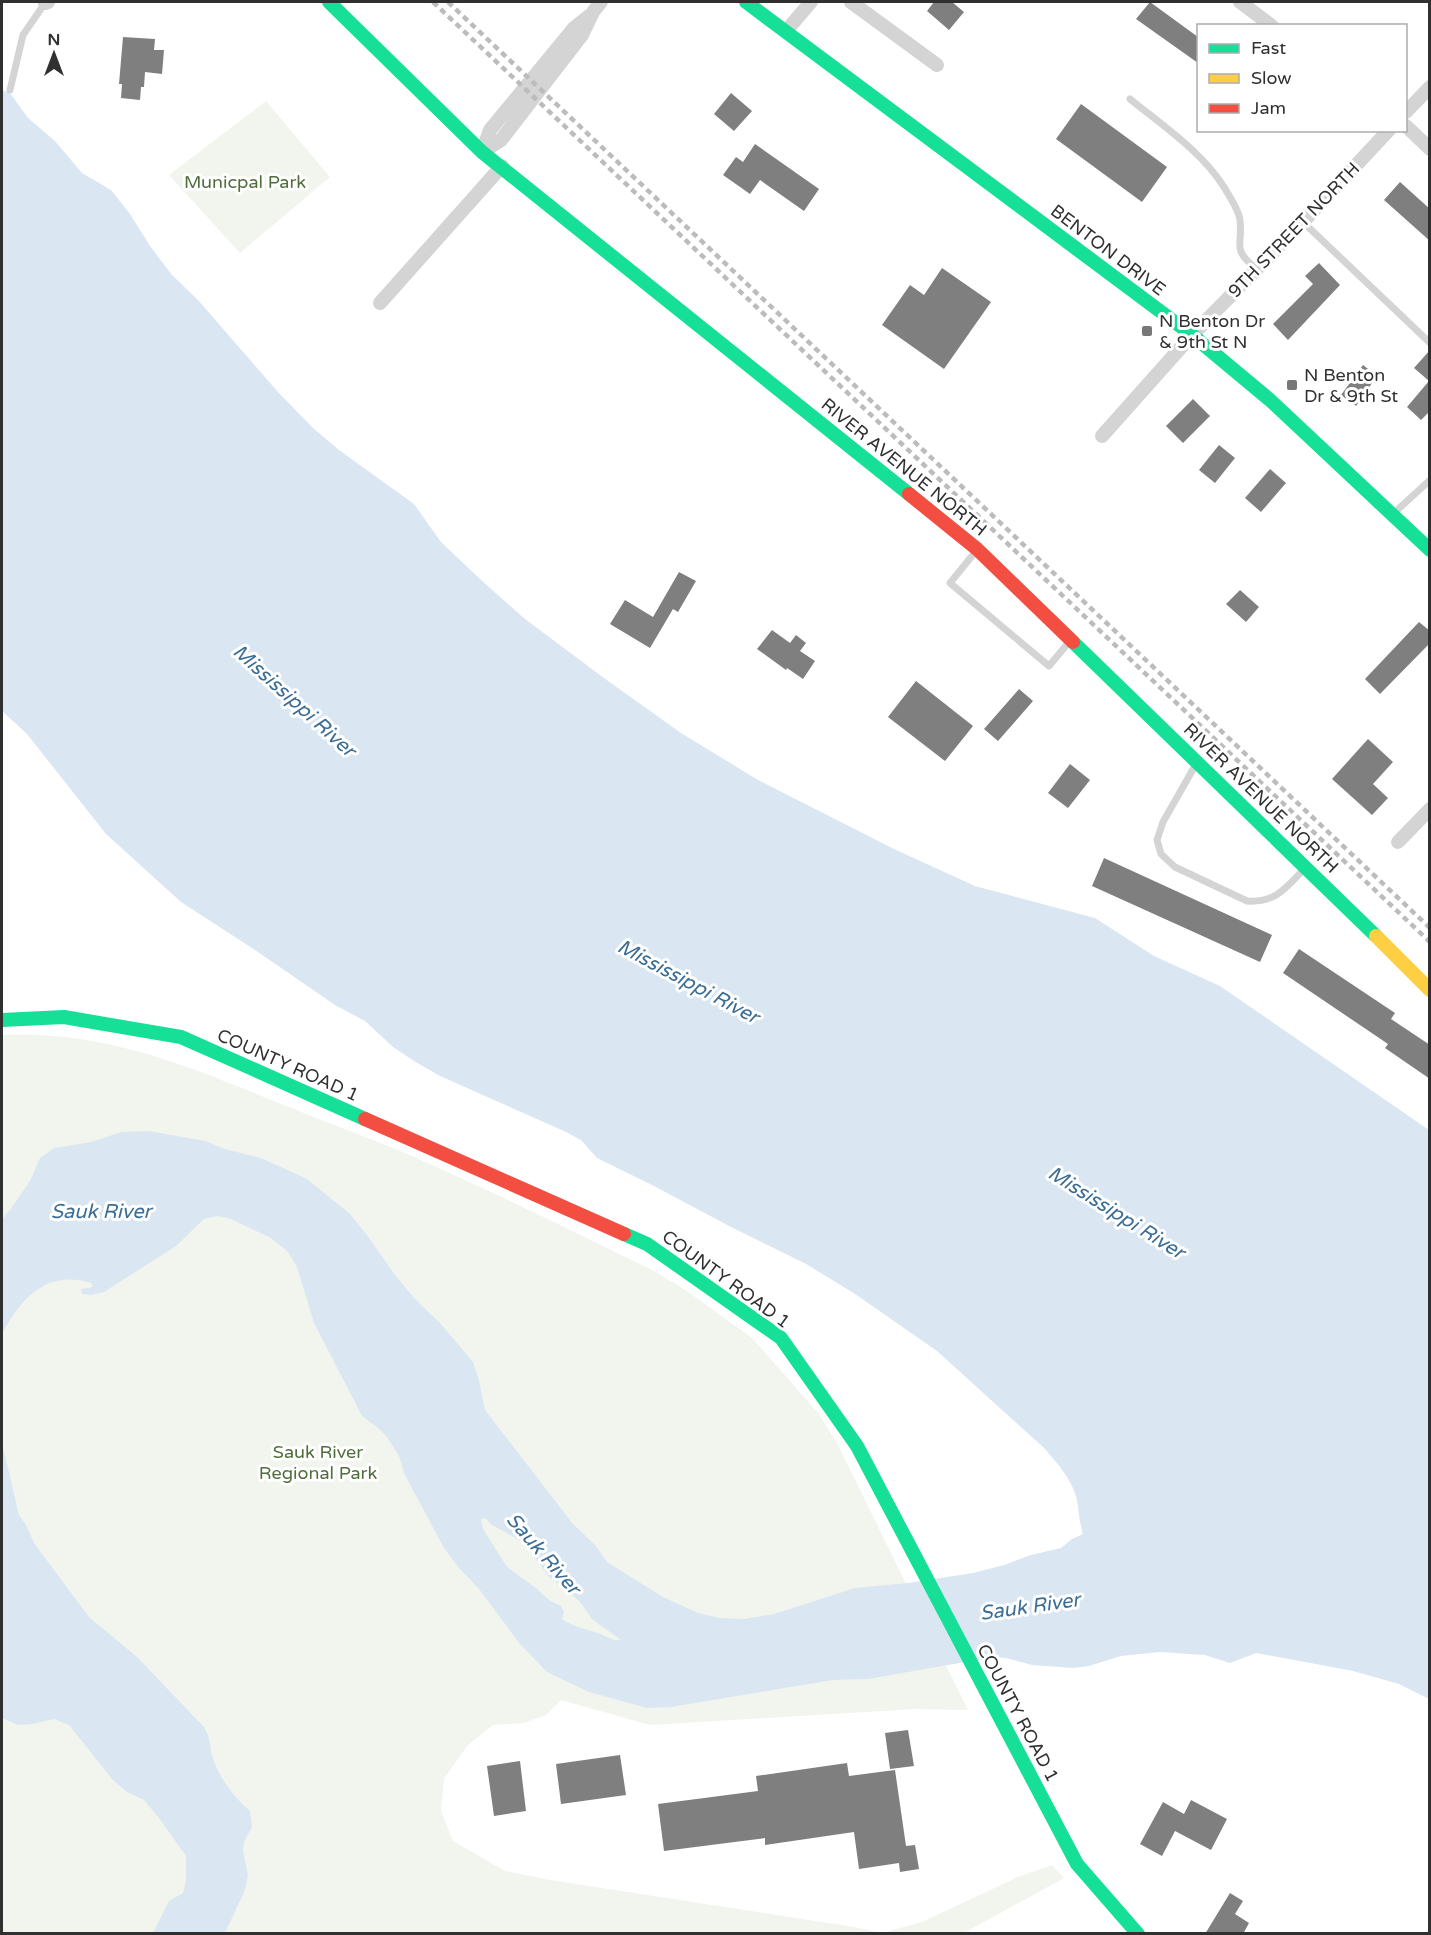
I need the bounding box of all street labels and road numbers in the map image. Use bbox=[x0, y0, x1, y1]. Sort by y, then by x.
street label: 9TH STREET NORTH bbox=[1224, 158, 1364, 302]
street label: BENTON DRIVE bbox=[1046, 200, 1170, 300]
street label: RIVER AVENUE NORTH bbox=[817, 393, 991, 541]
street label: RIVER AVENUE NORTH bbox=[1179, 718, 1343, 878]
street label: COUNTY ROAD 1 bbox=[214, 1024, 362, 1106]
street label: COUNTY ROAD 1 bbox=[658, 1225, 794, 1333]
street label: COUNTY ROAD 1 bbox=[972, 1640, 1064, 1786]

